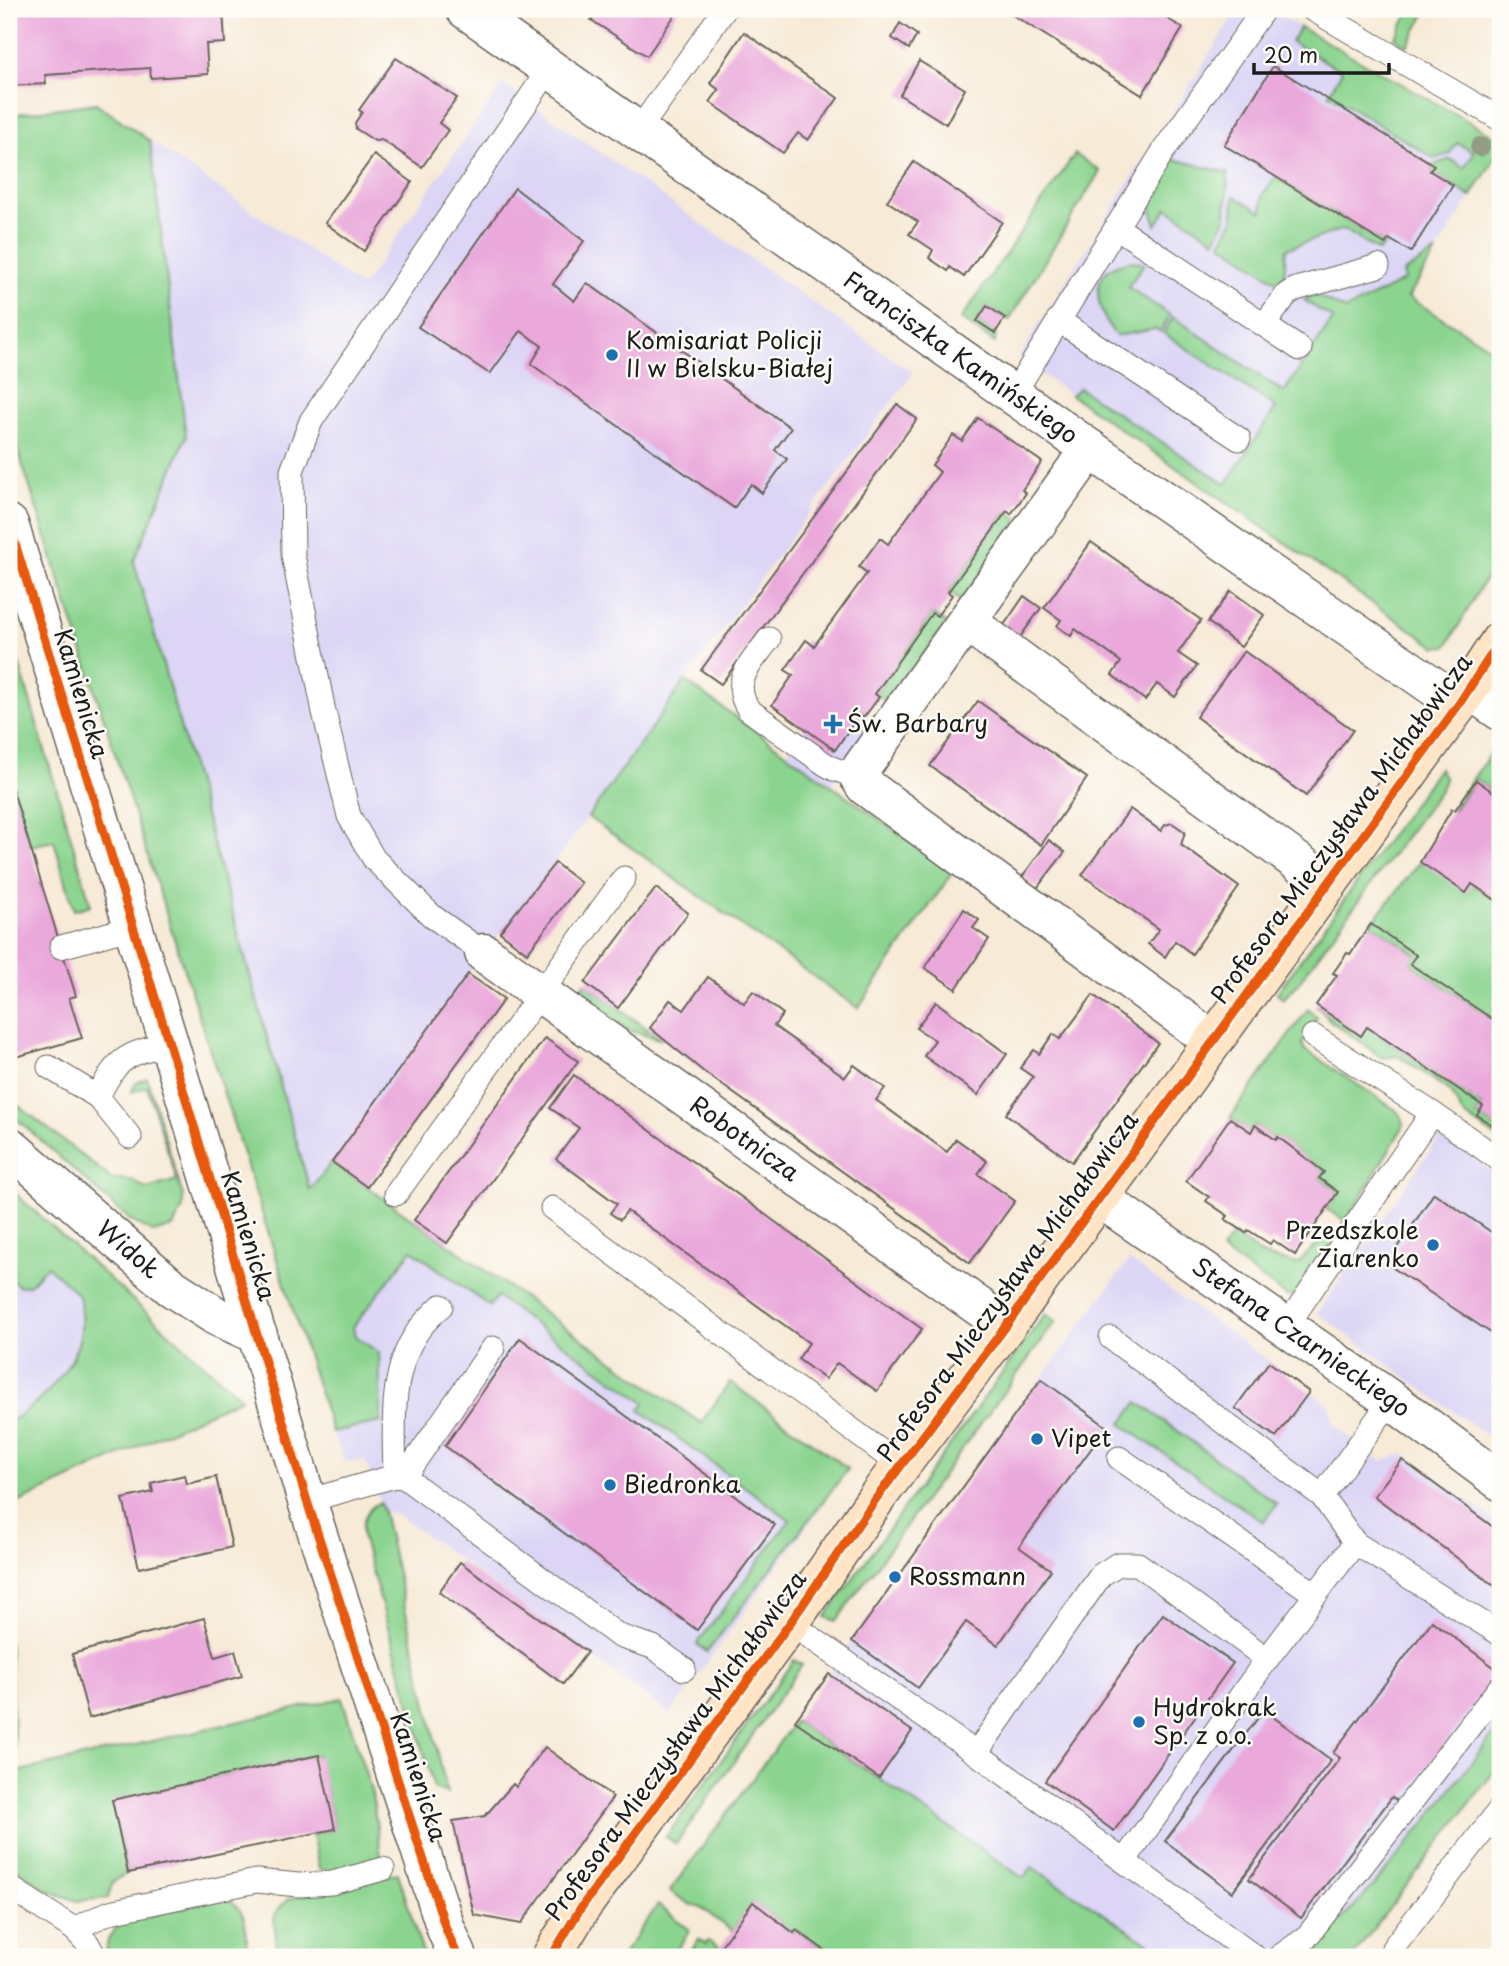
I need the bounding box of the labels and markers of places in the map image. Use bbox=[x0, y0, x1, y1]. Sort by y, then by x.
place label: Komisariat Policji II w Bielsku-Białej bbox=[626, 321, 833, 385]
marker: Komisariat Policji II w Bielsku-Białej bbox=[604, 347, 620, 363]
place label: Św. Barbary bbox=[847, 704, 988, 740]
marker: Św. Barbary bbox=[825, 716, 841, 732]
place label: Przedszkole Ziarenko bbox=[1285, 1211, 1419, 1275]
marker: Przedszkole Ziarenko bbox=[1425, 1237, 1441, 1253]
place label: Vipet bbox=[1051, 1419, 1112, 1455]
marker: Vipet bbox=[1029, 1431, 1045, 1447]
place label: Biedronka bbox=[624, 1465, 740, 1501]
marker: Biedronka bbox=[602, 1477, 618, 1493]
place label: Rossmann bbox=[909, 1557, 1026, 1593]
marker: Rossmann bbox=[887, 1569, 903, 1585]
place label: Hydrokrak Sp. z o.o. bbox=[1153, 1688, 1277, 1752]
marker: Hydrokrak Sp. z o.o. bbox=[1131, 1714, 1147, 1730]

